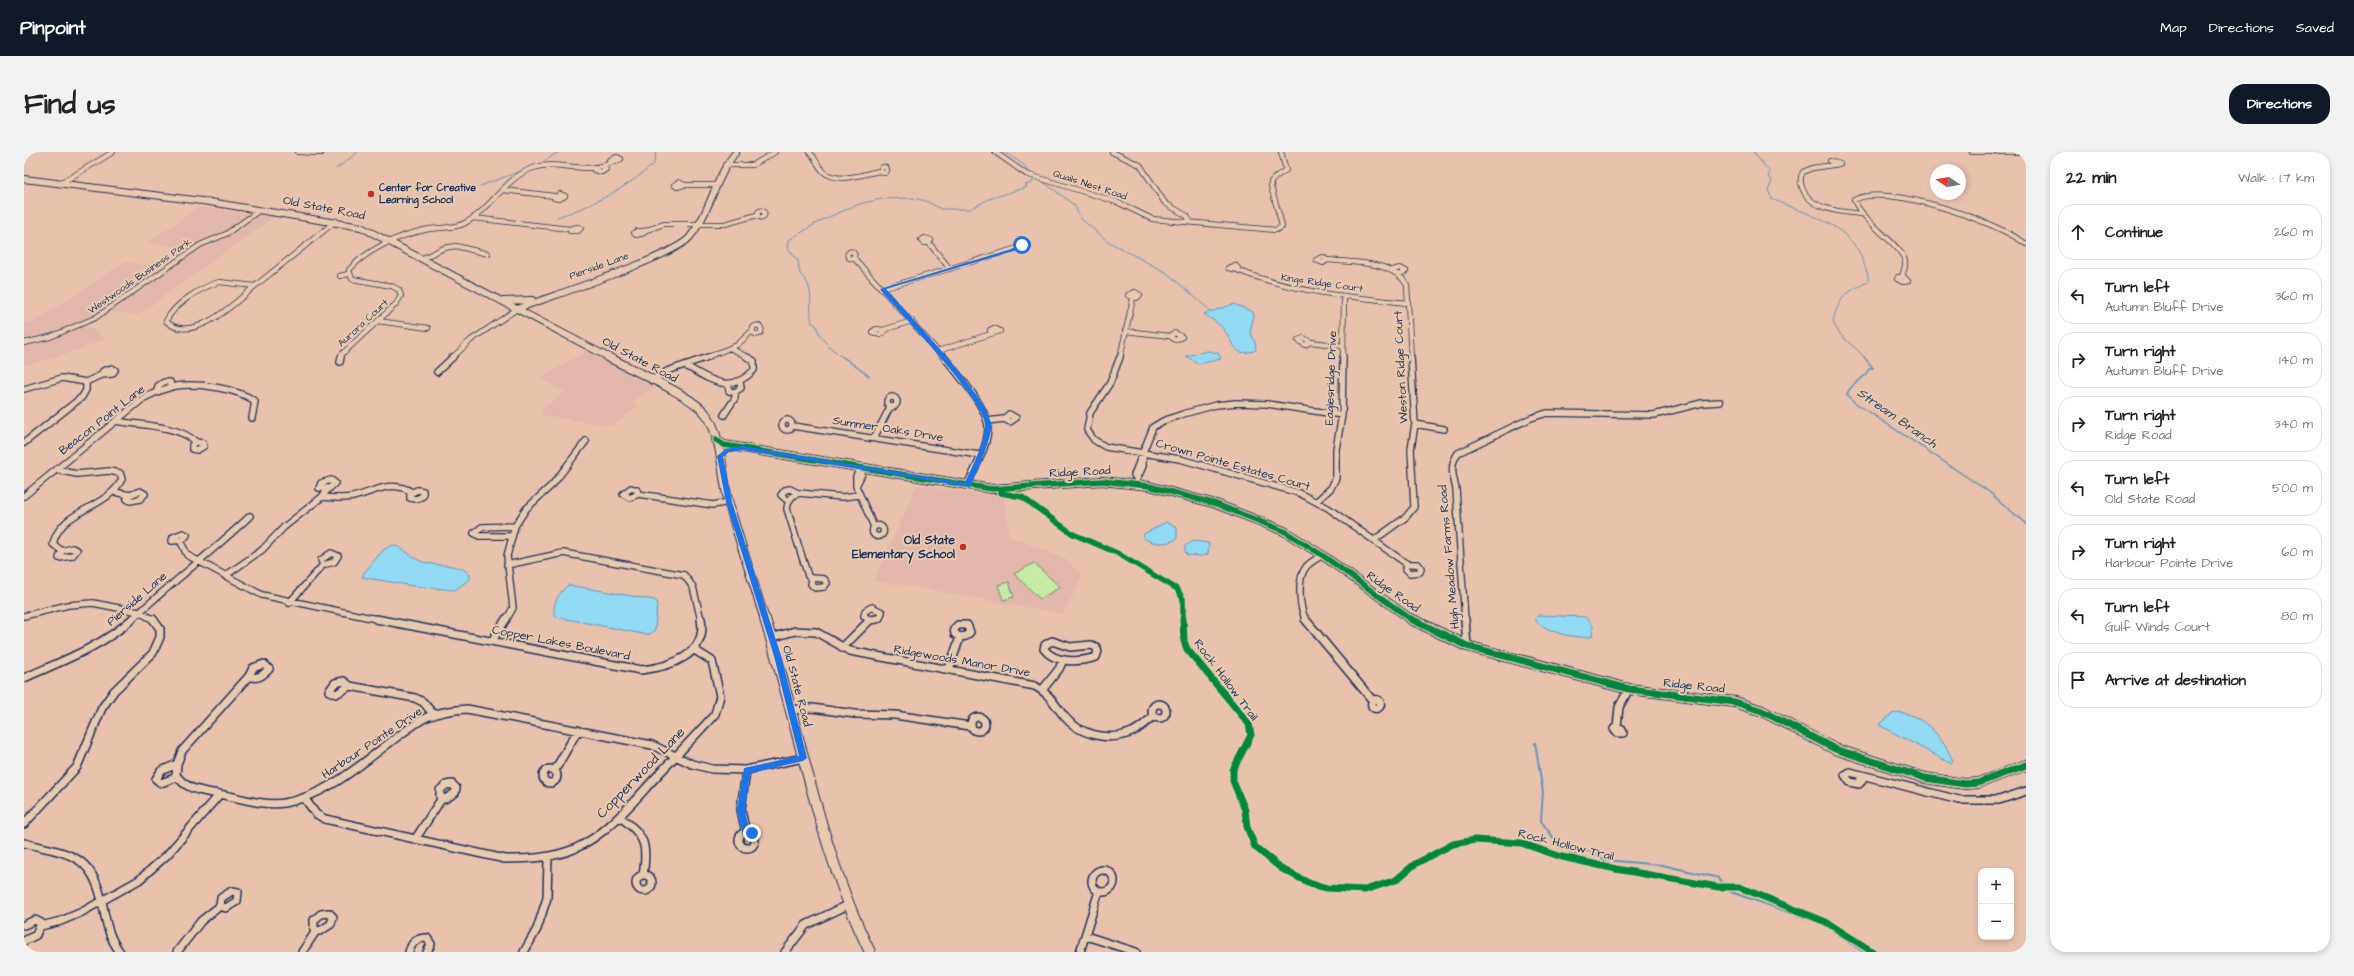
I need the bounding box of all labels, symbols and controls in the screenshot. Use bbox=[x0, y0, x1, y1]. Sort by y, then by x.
text: Pinpoint bbox=[20, 15, 86, 42]
text: Map bbox=[2160, 18, 2187, 38]
text: Directions bbox=[2209, 18, 2274, 38]
text: Saved bbox=[2296, 18, 2334, 38]
button: Directions bbox=[2229, 84, 2330, 124]
text: Find us bbox=[24, 85, 115, 124]
north arrow bbox=[1930, 164, 1966, 200]
street label: Quails Nest Road bbox=[1051, 166, 1129, 204]
text: 22 min bbox=[2066, 166, 2117, 190]
text: Walk · 1.7 km bbox=[2238, 169, 2314, 187]
place label: Center for Creative Learning School bbox=[379, 181, 476, 209]
marker: Center for Creative Learning School bbox=[366, 189, 376, 199]
street label: Old State Road bbox=[282, 192, 366, 224]
icon: ahead bbox=[2067, 221, 2089, 243]
text: Continue bbox=[2105, 222, 2163, 243]
text: 260 m bbox=[2274, 223, 2313, 241]
street label: Westwoods Business Park bbox=[85, 235, 195, 317]
route start bbox=[1013, 236, 1031, 254]
street label: Pierside Lane bbox=[567, 249, 631, 283]
street label: Kings Ridge Court bbox=[1280, 270, 1364, 297]
text: Turn left bbox=[2105, 277, 2169, 298]
icon: left bbox=[2067, 285, 2089, 307]
text: 360 m bbox=[2275, 287, 2313, 305]
street label: Aurora Court bbox=[335, 296, 391, 350]
text: Autumn Bluff Drive bbox=[2105, 298, 2224, 316]
street label: Weston Ridge Court bbox=[1390, 310, 1413, 424]
street label: Eaglesridge Drive bbox=[1321, 330, 1342, 426]
street label: Old State Road bbox=[599, 333, 681, 387]
text: Turn right bbox=[2105, 341, 2176, 362]
icon: right bbox=[2067, 349, 2089, 371]
text: 140 m bbox=[2279, 351, 2313, 369]
text: Autumn Bluff Drive bbox=[2105, 362, 2224, 380]
street label: Beacon Point Lane bbox=[55, 381, 149, 459]
water label: Stream Branch bbox=[1853, 384, 1941, 453]
text: Turn right bbox=[2105, 405, 2176, 426]
street label: Summer Oaks Drive bbox=[832, 412, 945, 446]
icon: right bbox=[2067, 413, 2089, 435]
text: 340 m bbox=[2274, 415, 2313, 433]
text: Ridge Road bbox=[2105, 426, 2172, 444]
street label: Crown Pointe Estates Court bbox=[1154, 435, 1312, 495]
street label: Ridge Road bbox=[1049, 462, 1111, 483]
text: Turn left bbox=[2105, 469, 2169, 490]
icon: left bbox=[2067, 477, 2089, 499]
text: 500 m bbox=[2272, 479, 2313, 497]
street label: High Meadow Farms Road bbox=[1434, 484, 1465, 630]
text: Old State Road bbox=[2105, 490, 2195, 508]
place label: Old State Elementary School bbox=[852, 532, 955, 564]
text: Turn right bbox=[2105, 533, 2176, 554]
icon: right bbox=[2067, 541, 2089, 563]
marker: Old State Elementary School bbox=[958, 542, 968, 552]
text: 60 m bbox=[2281, 543, 2313, 561]
text: Harbour Pointe Drive bbox=[2105, 554, 2233, 572]
street label: Ridge Road bbox=[1362, 567, 1423, 617]
street label: Pierside Lane bbox=[103, 568, 171, 630]
text: Turn left bbox=[2105, 597, 2169, 618]
icon: left bbox=[2067, 605, 2089, 627]
text: 80 m bbox=[2281, 607, 2313, 625]
text: Gulf Winds Court bbox=[2105, 618, 2210, 636]
street label: Copper Lakes Boulevard bbox=[490, 621, 632, 665]
street label: Rock Hollow Trail bbox=[1190, 636, 1262, 724]
street label: Ridgewoods Manor Drive bbox=[892, 641, 1032, 682]
street label: Old State Road bbox=[778, 644, 816, 728]
icon: arrive bbox=[2067, 669, 2089, 691]
text: Arrive at destination bbox=[2105, 670, 2246, 691]
street label: Ridge Road bbox=[1662, 674, 1726, 699]
street label: Harbour Pointe Drive bbox=[318, 703, 426, 783]
street label: Copperwood Lane bbox=[592, 723, 690, 823]
route end bbox=[743, 824, 761, 842]
street label: Rock Hollow Trail bbox=[1516, 825, 1616, 865]
map controls bbox=[1978, 868, 2014, 940]
button: + bbox=[1978, 868, 2014, 904]
button: − bbox=[1978, 904, 2014, 940]

